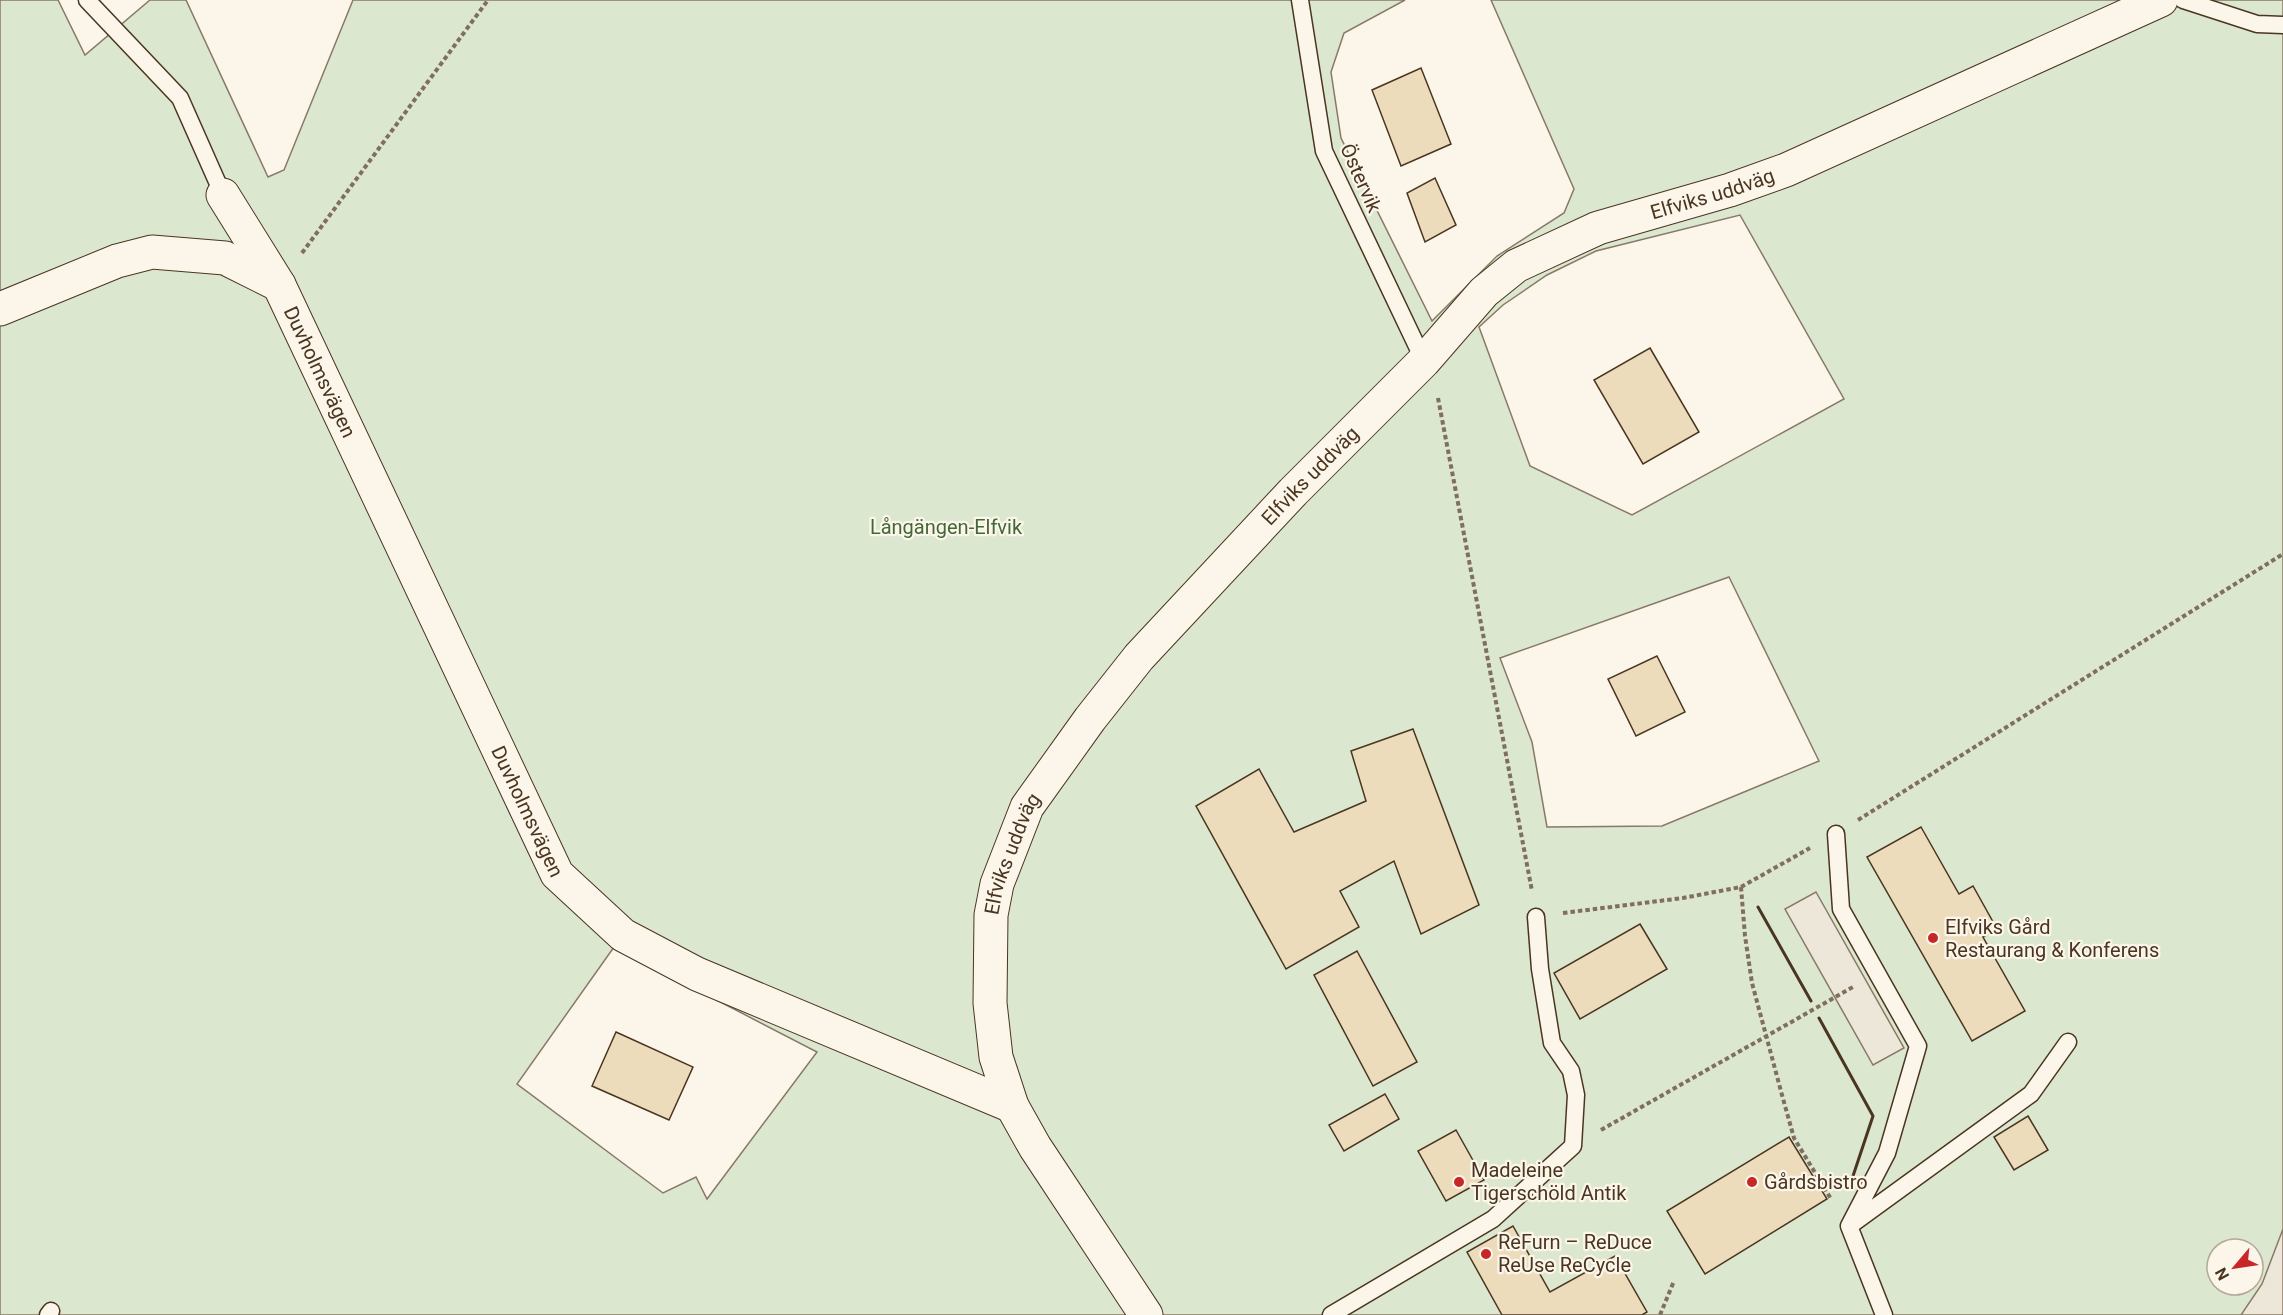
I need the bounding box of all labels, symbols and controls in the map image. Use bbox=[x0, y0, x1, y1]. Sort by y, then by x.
street label: Östervik bbox=[1335, 140, 1387, 217]
street label: Elfviks uddväg bbox=[1648, 163, 1777, 224]
street label: Duvholmsvägen bbox=[279, 302, 361, 441]
street label: Elfviks uddväg bbox=[1256, 421, 1364, 530]
park label: Långängen-Elfvik bbox=[870, 515, 1023, 539]
street label: Duvholmsvägen bbox=[486, 742, 569, 881]
street label: Elfviks uddväg bbox=[979, 788, 1045, 917]
place label: Elfviks Gård Restaurang & Konferens bbox=[1945, 915, 2159, 962]
marker: Elfviks Gård Restaurang & Konferens bbox=[1926, 931, 1940, 945]
place label: Madeleine Tigerschöld Antik bbox=[1471, 1158, 1627, 1205]
place label: Gårdsbistro bbox=[1764, 1170, 1868, 1194]
marker: Madeleine Tigerschöld Antik bbox=[1452, 1175, 1466, 1189]
marker: Gårdsbistro bbox=[1745, 1175, 1759, 1189]
place label: ReFurn – ReDuce ReUse ReCycle bbox=[1498, 1230, 1652, 1277]
north arrow bbox=[2205, 1237, 2265, 1297]
marker: ReFurn – ReDuce ReUse ReCycle bbox=[1479, 1247, 1493, 1261]
text: N bbox=[2211, 1264, 2233, 1284]

